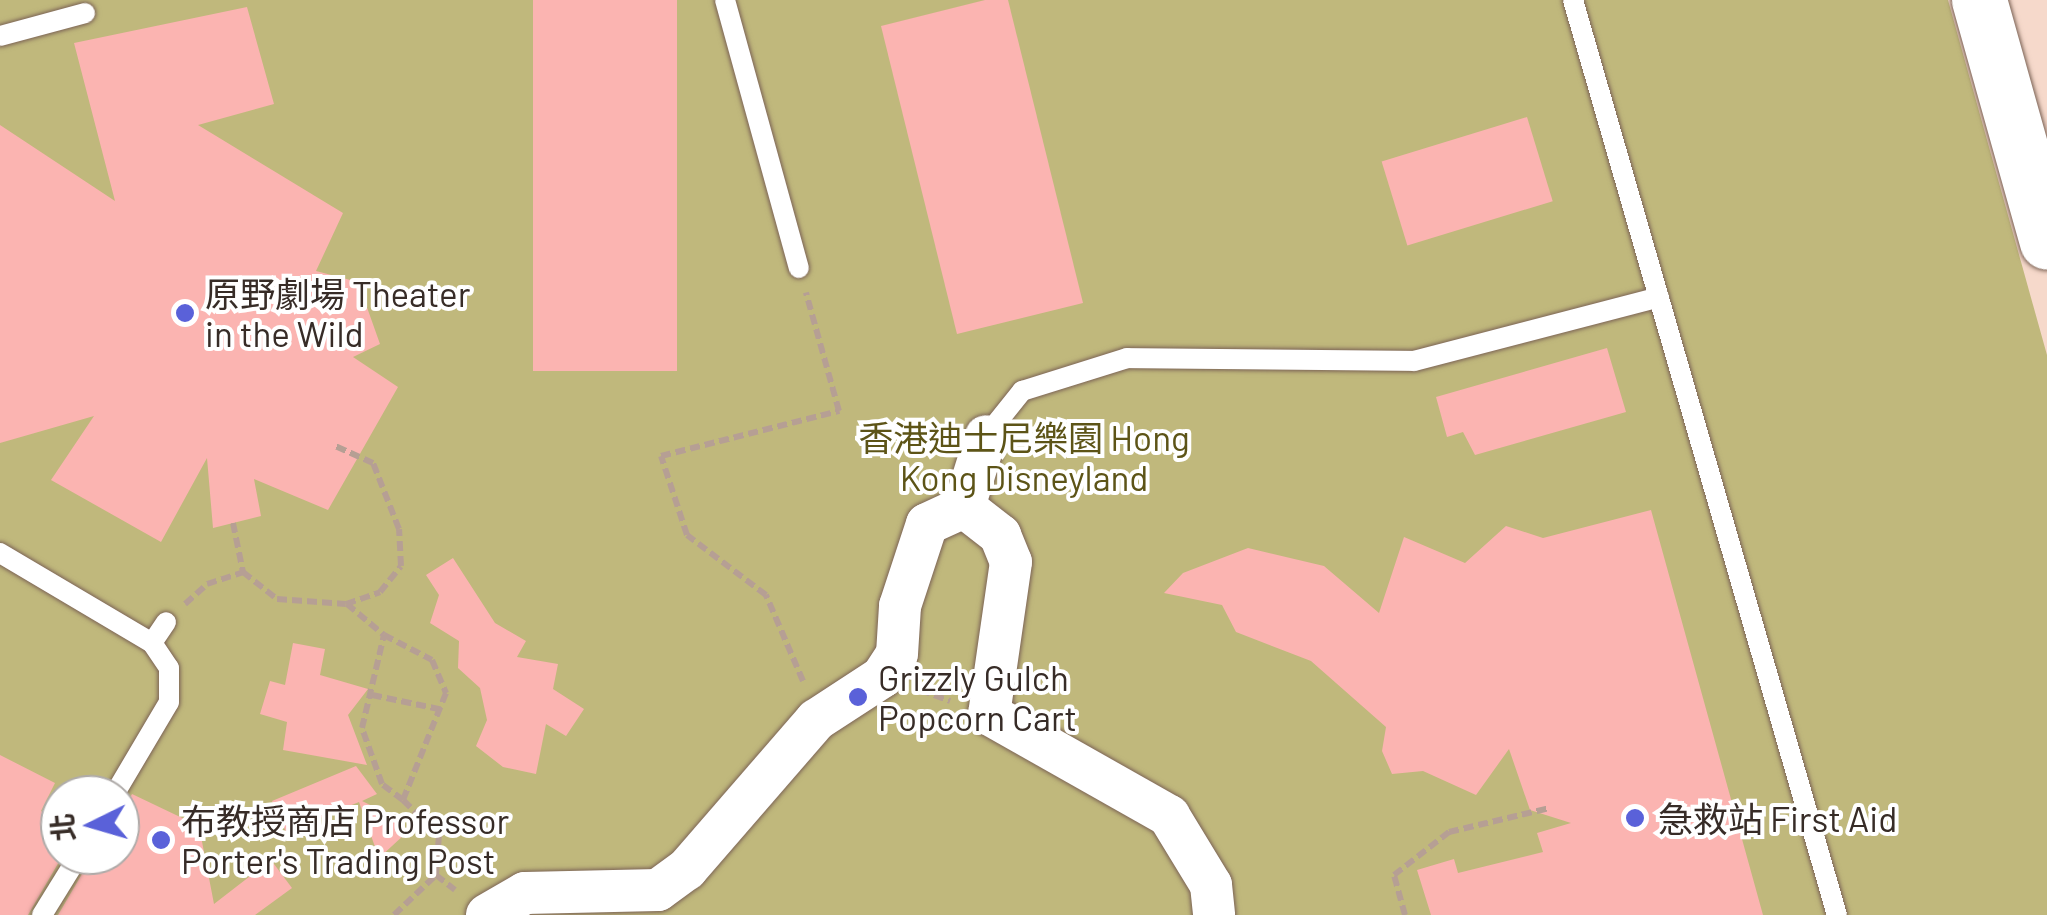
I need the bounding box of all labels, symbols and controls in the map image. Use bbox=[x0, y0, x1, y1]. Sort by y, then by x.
place label: 原野劇場 Theater in the Wild bbox=[205, 272, 470, 354]
marker: 原野劇場 Theater in the Wild bbox=[174, 302, 196, 324]
park label: 香港迪士尼樂園 Hong Kong Disneyland bbox=[858, 416, 1190, 498]
place label: Grizzly Gulch Popcorn Cart bbox=[878, 656, 1077, 738]
marker: Grizzly Gulch Popcorn Cart bbox=[847, 686, 869, 708]
north arrow bbox=[40, 775, 140, 875]
place label: 急救站 First Aid bbox=[1658, 797, 1897, 839]
place label: 布教授商店 Professor Porter's Trading Post bbox=[181, 799, 509, 881]
marker: 急救站 First Aid bbox=[1622, 805, 1648, 831]
text: 北 bbox=[44, 812, 80, 843]
marker: 布教授商店 Professor Porter's Trading Post bbox=[150, 829, 172, 851]

